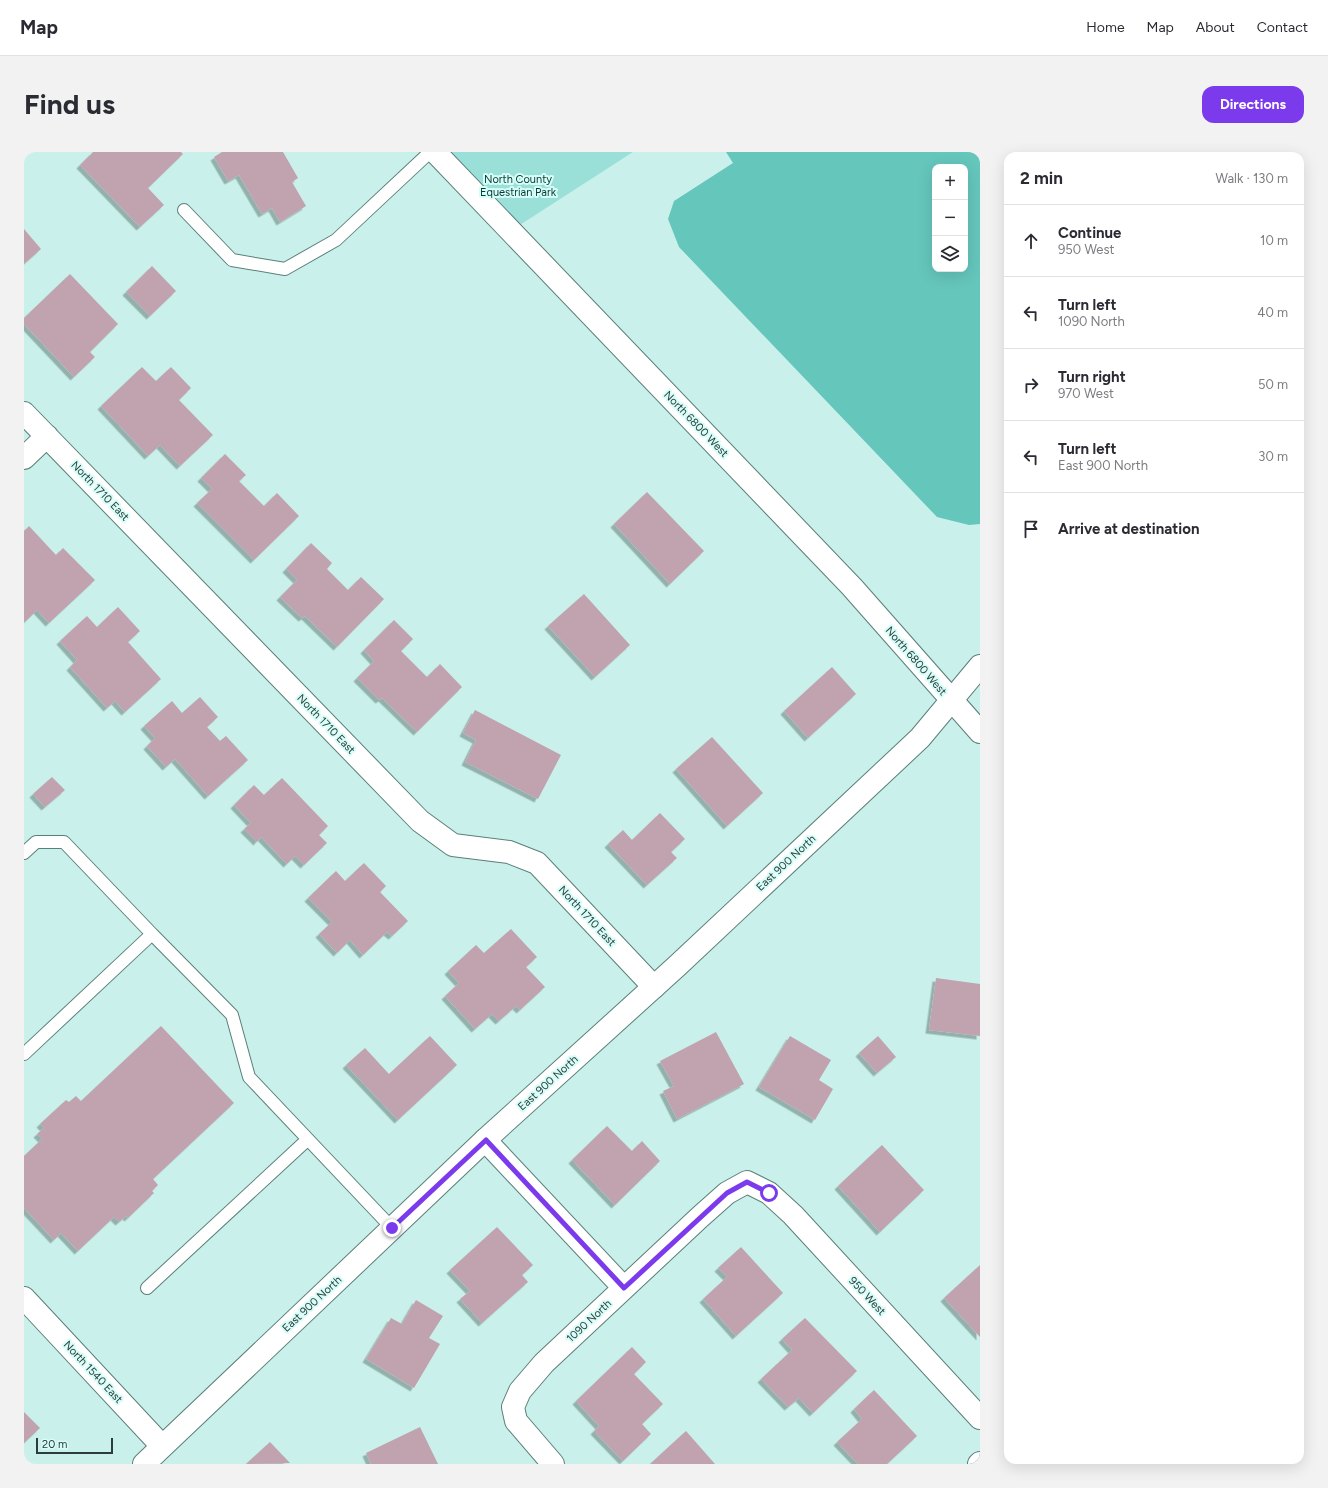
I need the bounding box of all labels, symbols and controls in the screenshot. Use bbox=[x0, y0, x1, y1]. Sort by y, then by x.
text: Map bbox=[20, 16, 58, 39]
text: Home bbox=[1086, 19, 1125, 36]
text: Map bbox=[1147, 19, 1174, 36]
text: About bbox=[1196, 19, 1235, 36]
text: Contact bbox=[1257, 19, 1308, 36]
button: Directions bbox=[1202, 86, 1304, 123]
text: Find us bbox=[24, 87, 115, 121]
map controls bbox=[932, 164, 968, 272]
button: + bbox=[932, 164, 968, 200]
text: 2 min bbox=[1020, 168, 1063, 188]
text: Walk · 130 m bbox=[1215, 171, 1288, 186]
park label: North County Equestrian Park bbox=[480, 173, 557, 199]
button: − bbox=[932, 200, 968, 236]
text: Continue bbox=[1058, 224, 1121, 242]
icon: ahead bbox=[1020, 230, 1042, 252]
text: 10 m bbox=[1260, 233, 1288, 248]
button: layers bbox=[932, 236, 968, 272]
text: 950 West bbox=[1058, 242, 1114, 257]
text: Turn left bbox=[1058, 296, 1116, 314]
icon: left bbox=[1020, 302, 1042, 324]
text: 40 m bbox=[1257, 305, 1288, 320]
text: 1090 North bbox=[1058, 314, 1125, 329]
text: Turn right bbox=[1058, 368, 1126, 386]
icon: right bbox=[1020, 374, 1042, 396]
text: 50 m bbox=[1258, 377, 1288, 392]
text: 970 West bbox=[1058, 386, 1114, 401]
street label: North 6800 West bbox=[661, 388, 731, 460]
text: Turn left bbox=[1058, 440, 1116, 458]
icon: left bbox=[1020, 446, 1042, 468]
text: 30 m bbox=[1258, 449, 1288, 464]
text: East 900 North bbox=[1058, 458, 1148, 473]
street label: North 1710 East bbox=[68, 459, 132, 523]
icon: arrive bbox=[1020, 518, 1042, 540]
text: Arrive at destination bbox=[1058, 520, 1199, 538]
street label: North 6800 West bbox=[883, 624, 949, 698]
street label: North 1710 East bbox=[294, 692, 358, 756]
street label: East 900 North bbox=[754, 832, 818, 894]
street label: North 1710 East bbox=[556, 883, 618, 949]
street label: East 900 North bbox=[515, 1053, 581, 1113]
route start bbox=[760, 1184, 778, 1202]
route end bbox=[383, 1219, 401, 1237]
street label: East 900 North bbox=[280, 1273, 344, 1335]
street label: 950 West bbox=[846, 1274, 888, 1318]
street label: 1090 North bbox=[564, 1297, 614, 1345]
street label: North 1540 East bbox=[61, 1338, 125, 1406]
scale bar bbox=[36, 1436, 113, 1455]
text: 20 m bbox=[42, 1438, 67, 1451]

